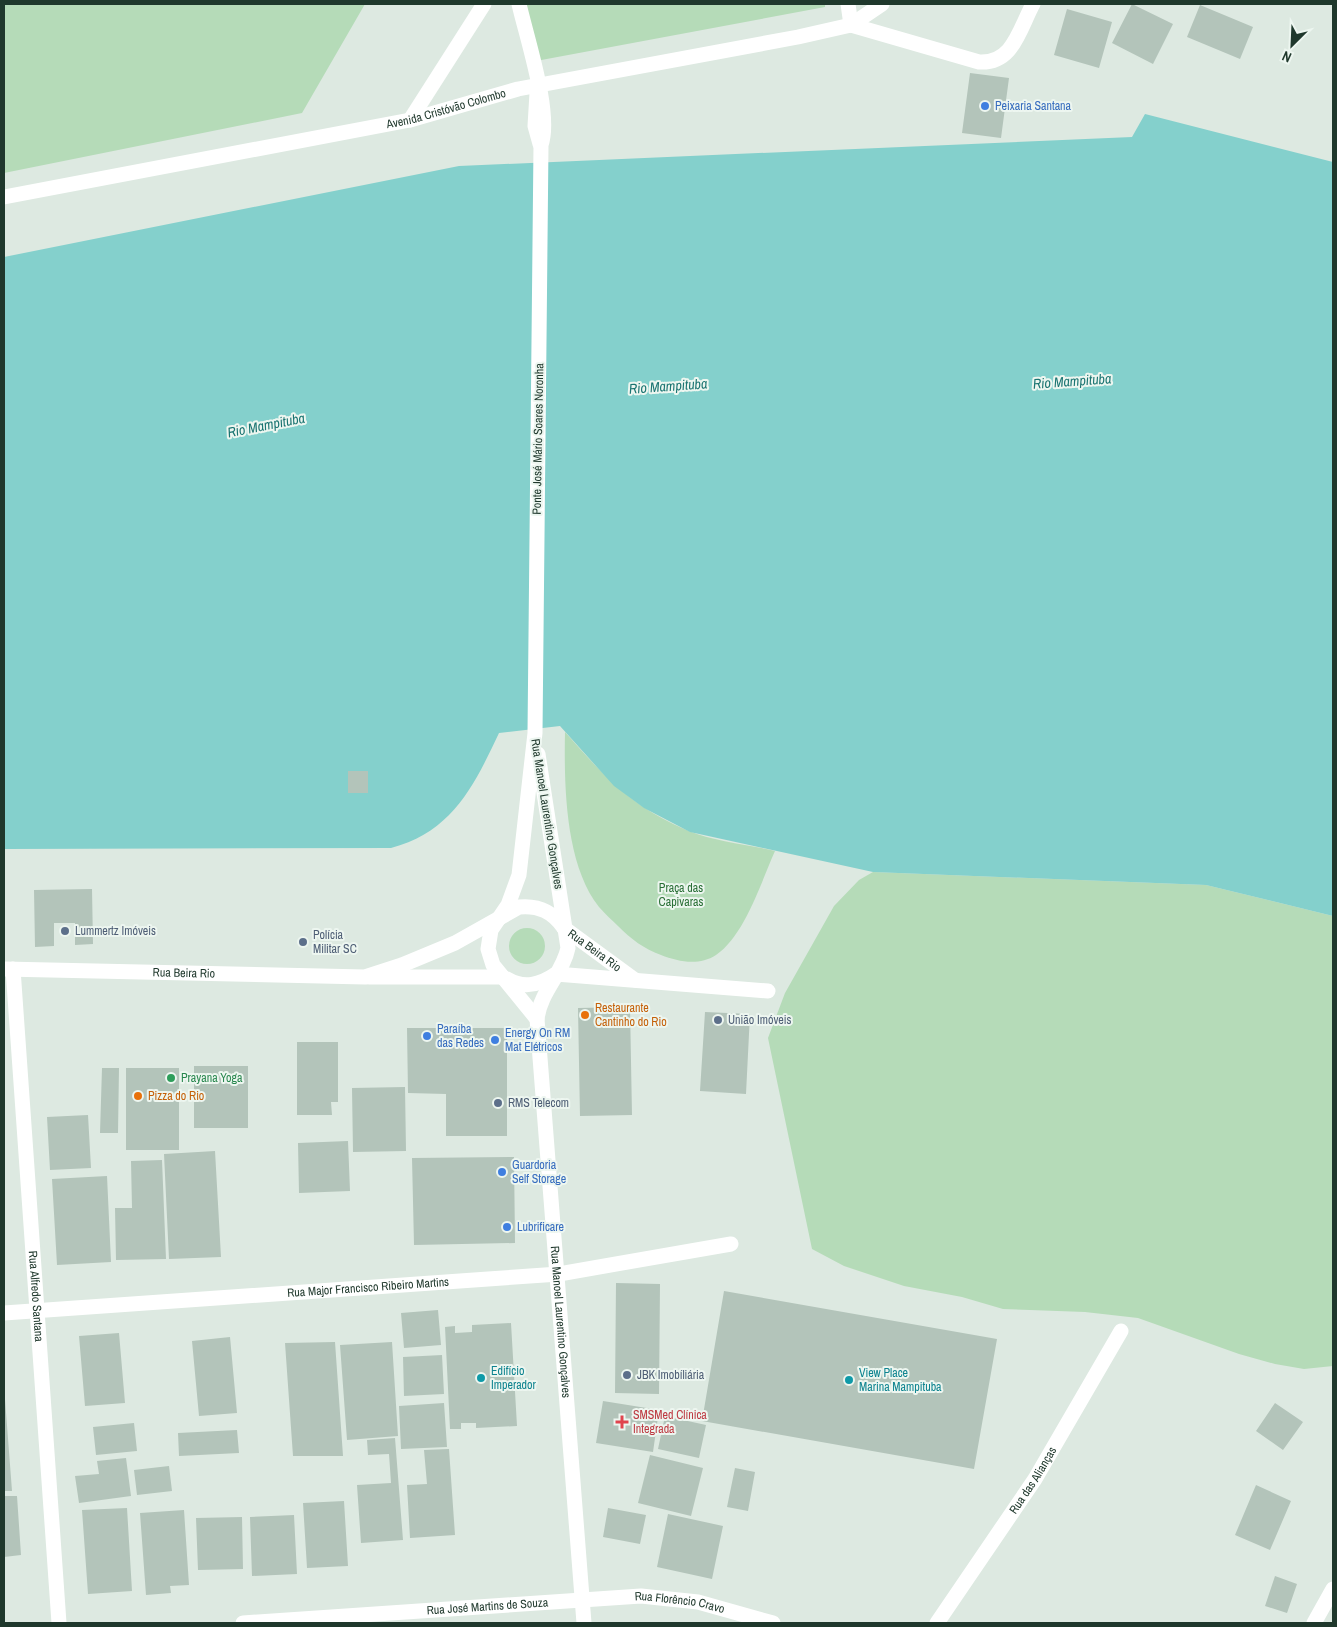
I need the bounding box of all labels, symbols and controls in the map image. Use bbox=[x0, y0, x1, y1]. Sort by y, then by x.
north arrow bbox=[1267, 20, 1317, 70]
text: N bbox=[1279, 47, 1294, 67]
street label: Avenida Cristóvão Colombo bbox=[384, 85, 508, 132]
place label: Peixaria Santana bbox=[995, 98, 1072, 114]
marker: Peixaria Santana bbox=[979, 100, 991, 112]
street label: Ponte José Mário Soares Noronha bbox=[529, 363, 547, 515]
water label: Rio Mampituba bbox=[1032, 369, 1112, 393]
water label: Rio Mampituba bbox=[628, 374, 708, 398]
water label: Rio Mampituba bbox=[226, 409, 306, 441]
street label: Rua Manoel Laurentino Gonçalves bbox=[527, 738, 567, 890]
park label: Praça das Capivaras bbox=[659, 880, 703, 910]
place label: Lummertz Imóveis bbox=[75, 923, 156, 939]
marker: Lummertz Imóveis bbox=[59, 925, 71, 937]
street label: Rua Beira Rio bbox=[565, 926, 625, 975]
place label: Polícia Militar SC bbox=[313, 927, 357, 957]
marker: Polícia Militar SC bbox=[297, 936, 309, 948]
street label: Rua Beira Rio bbox=[153, 964, 215, 982]
place label: Restaurante Cantinho do Rio bbox=[595, 1000, 667, 1030]
marker: Restaurante Cantinho do Rio bbox=[579, 1009, 591, 1021]
place label: União Imóveis bbox=[728, 1012, 792, 1028]
marker: União Imóveis bbox=[712, 1014, 724, 1026]
place label: Paraíba das Redes bbox=[437, 1021, 484, 1051]
place label: Energy On RM Mat Elétricos bbox=[505, 1025, 570, 1055]
marker: Paraíba das Redes bbox=[421, 1030, 433, 1042]
marker: Energy On RM Mat Elétricos bbox=[489, 1034, 501, 1046]
place label: Prayana Yoga bbox=[181, 1070, 243, 1086]
marker: Prayana Yoga bbox=[165, 1072, 177, 1084]
place label: Pizza do Rio bbox=[148, 1088, 204, 1104]
marker: Pizza do Rio bbox=[132, 1090, 144, 1102]
place label: RMS Telecom bbox=[508, 1095, 569, 1111]
marker: RMS Telecom bbox=[492, 1097, 504, 1109]
place label: Guardoria Self Storage bbox=[512, 1157, 566, 1187]
marker: Guardoria Self Storage bbox=[496, 1166, 508, 1178]
place label: Lubrificare bbox=[517, 1219, 564, 1235]
marker: Lubrificare bbox=[501, 1221, 513, 1233]
street label: Rua Manoel Laurentino Gonçalves bbox=[547, 1245, 574, 1398]
street label: Rua Alfredo Santana bbox=[25, 1250, 47, 1343]
street label: Rua Major Francisco Ribeiro Martins bbox=[287, 1274, 450, 1301]
place label: Edifício Imperador bbox=[491, 1363, 537, 1393]
place label: View Place Marina Mampituba bbox=[859, 1365, 942, 1395]
place label: JBK Imobíliária bbox=[637, 1367, 705, 1383]
marker: JBK Imobíliária bbox=[621, 1369, 633, 1381]
marker: Edifício Imperador bbox=[475, 1372, 487, 1384]
marker: View Place Marina Mampituba bbox=[843, 1374, 855, 1386]
place label: SMSMed Clínica Integrada bbox=[633, 1407, 707, 1437]
marker: SMSMed Clínica Integrada bbox=[615, 1415, 629, 1429]
street label: Rua das Alianças bbox=[1006, 1444, 1060, 1517]
street label: Rua Florêncio Cravo bbox=[634, 1588, 726, 1617]
street label: Rua José Martins de Souza bbox=[426, 1594, 549, 1619]

